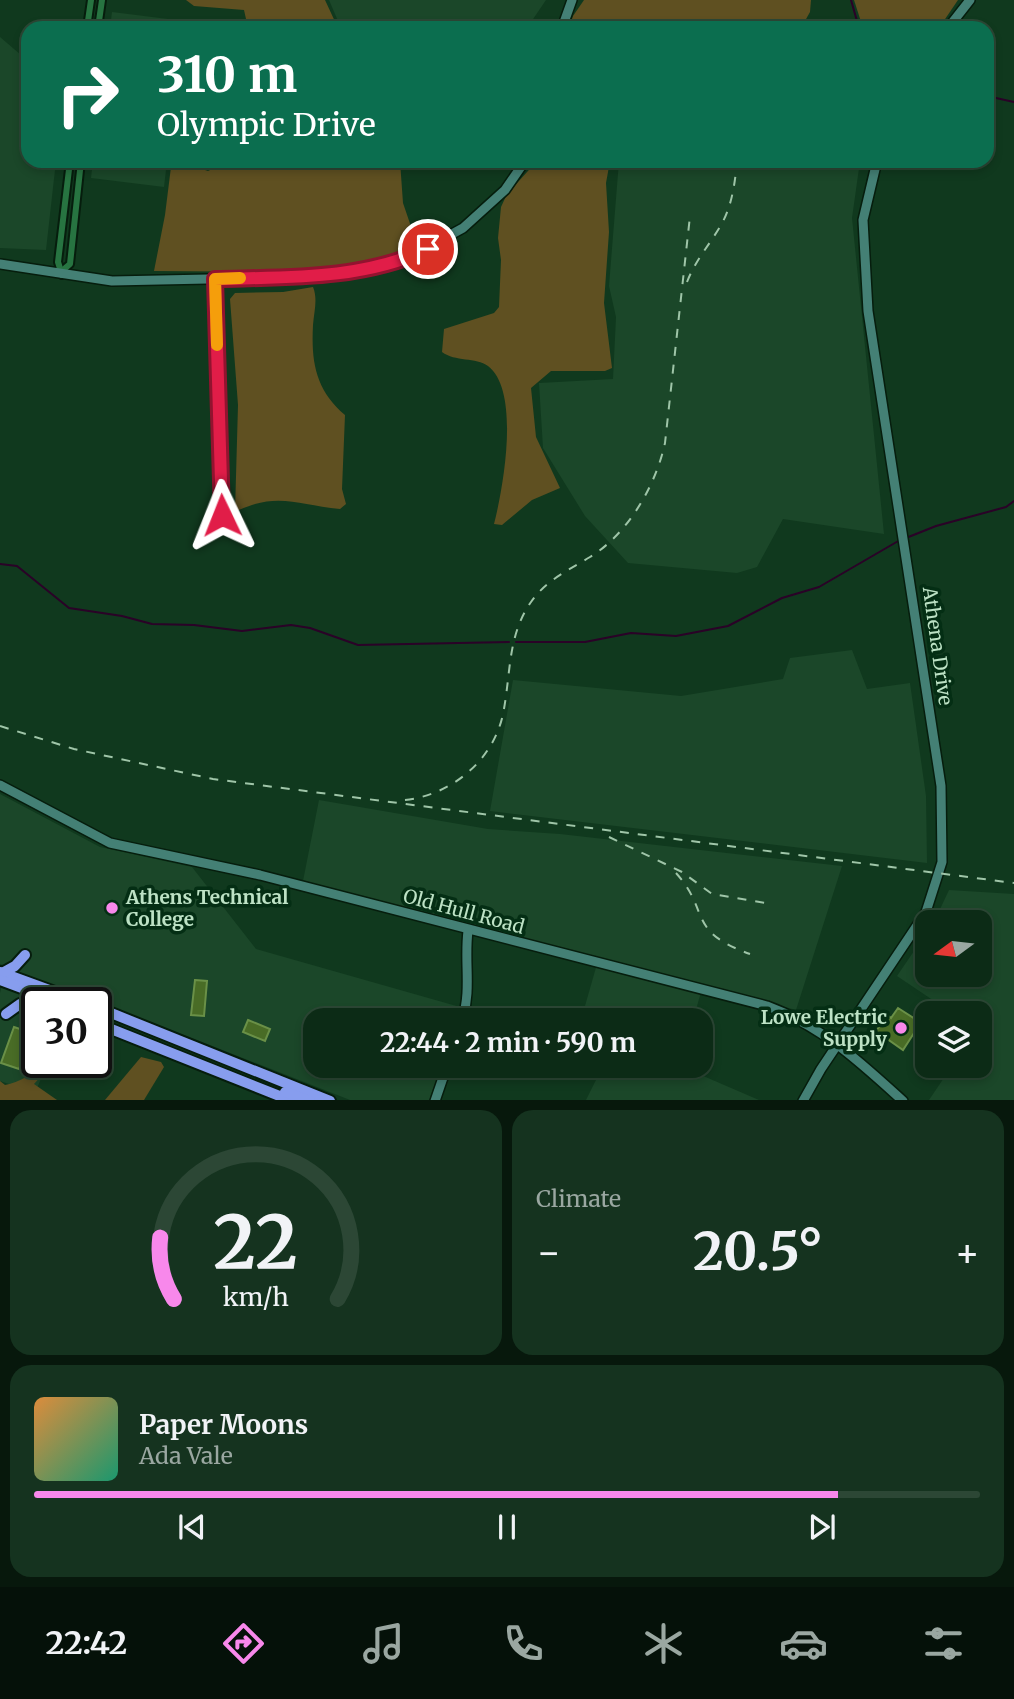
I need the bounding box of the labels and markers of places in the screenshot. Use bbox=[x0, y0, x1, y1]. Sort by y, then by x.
pin bbox=[398, 219, 458, 279]
place label: Athens Technical College bbox=[125, 885, 288, 931]
marker: Athens Technical College bbox=[104, 900, 120, 916]
place label: Lowe Electric Supply bbox=[761, 1005, 888, 1051]
marker: Lowe Electric Supply bbox=[893, 1020, 909, 1036]

